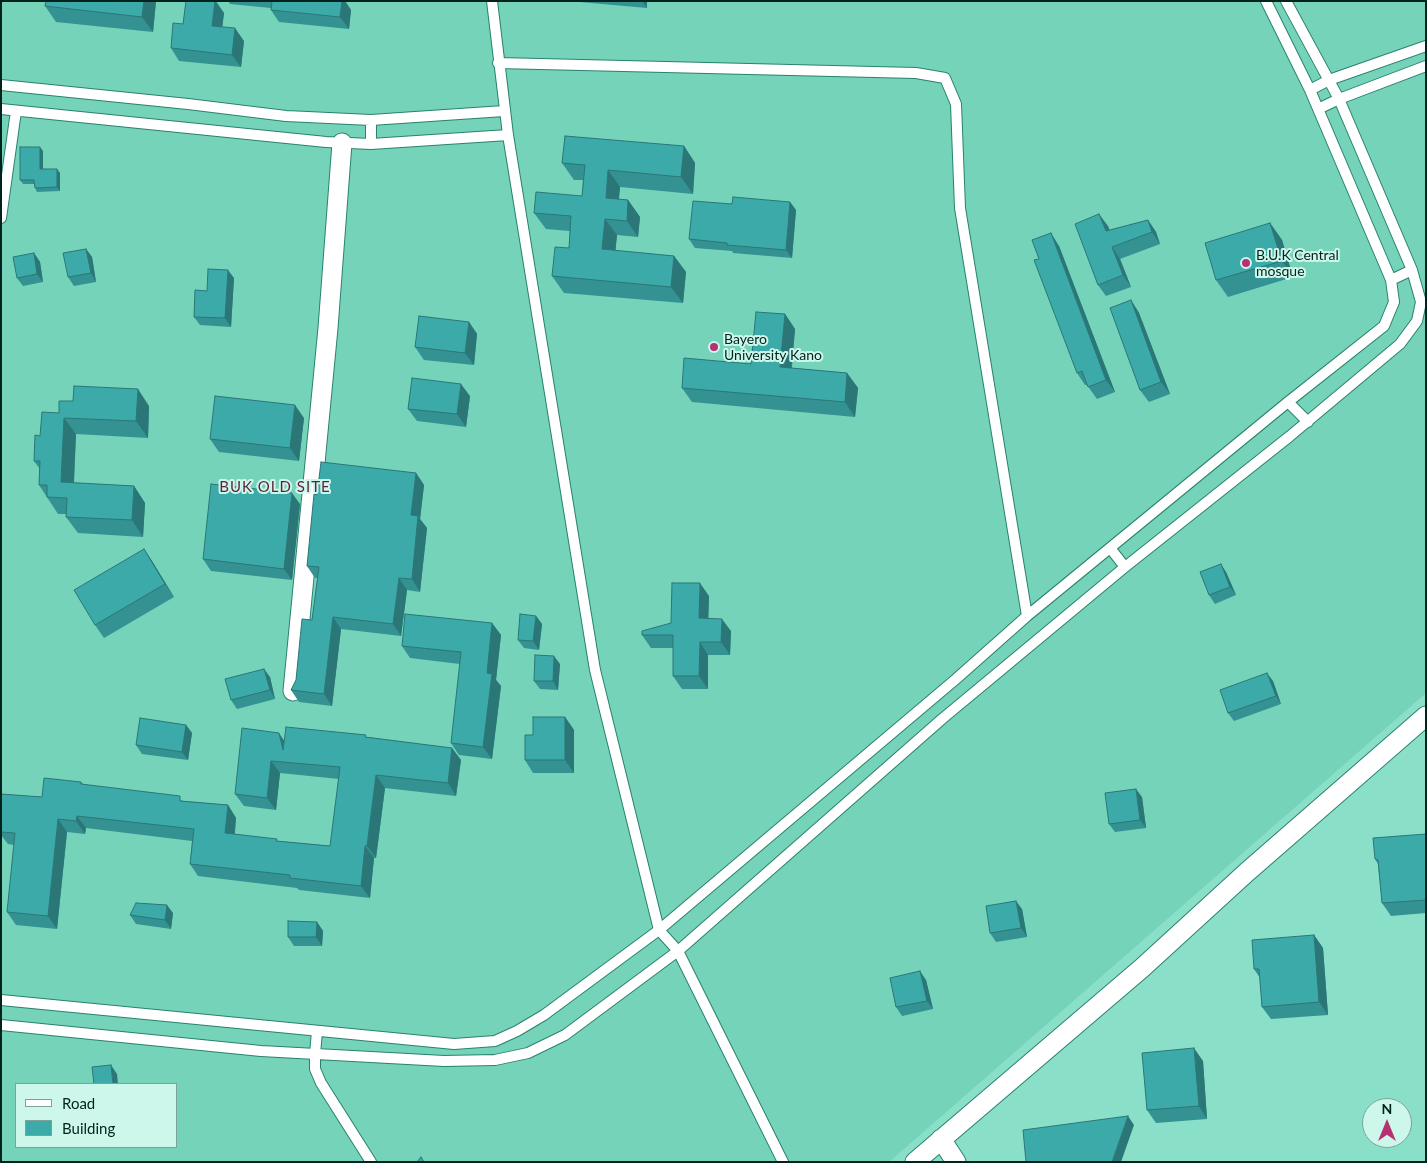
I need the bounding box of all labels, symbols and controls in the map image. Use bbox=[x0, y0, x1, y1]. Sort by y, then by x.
place label: B.U.K Central mosque bbox=[1256, 247, 1339, 280]
marker: B.U.K Central mosque bbox=[1240, 257, 1252, 269]
place label: Bayero University Kano bbox=[724, 331, 822, 364]
marker: Bayero University Kano bbox=[708, 341, 720, 353]
district label: BUK OLD SITE bbox=[218, 478, 332, 496]
legend bbox=[15, 1083, 178, 1148]
text: Road bbox=[62, 1094, 95, 1112]
north arrow bbox=[1362, 1098, 1412, 1148]
text: N bbox=[1382, 1100, 1392, 1117]
text: Building bbox=[62, 1119, 115, 1137]

